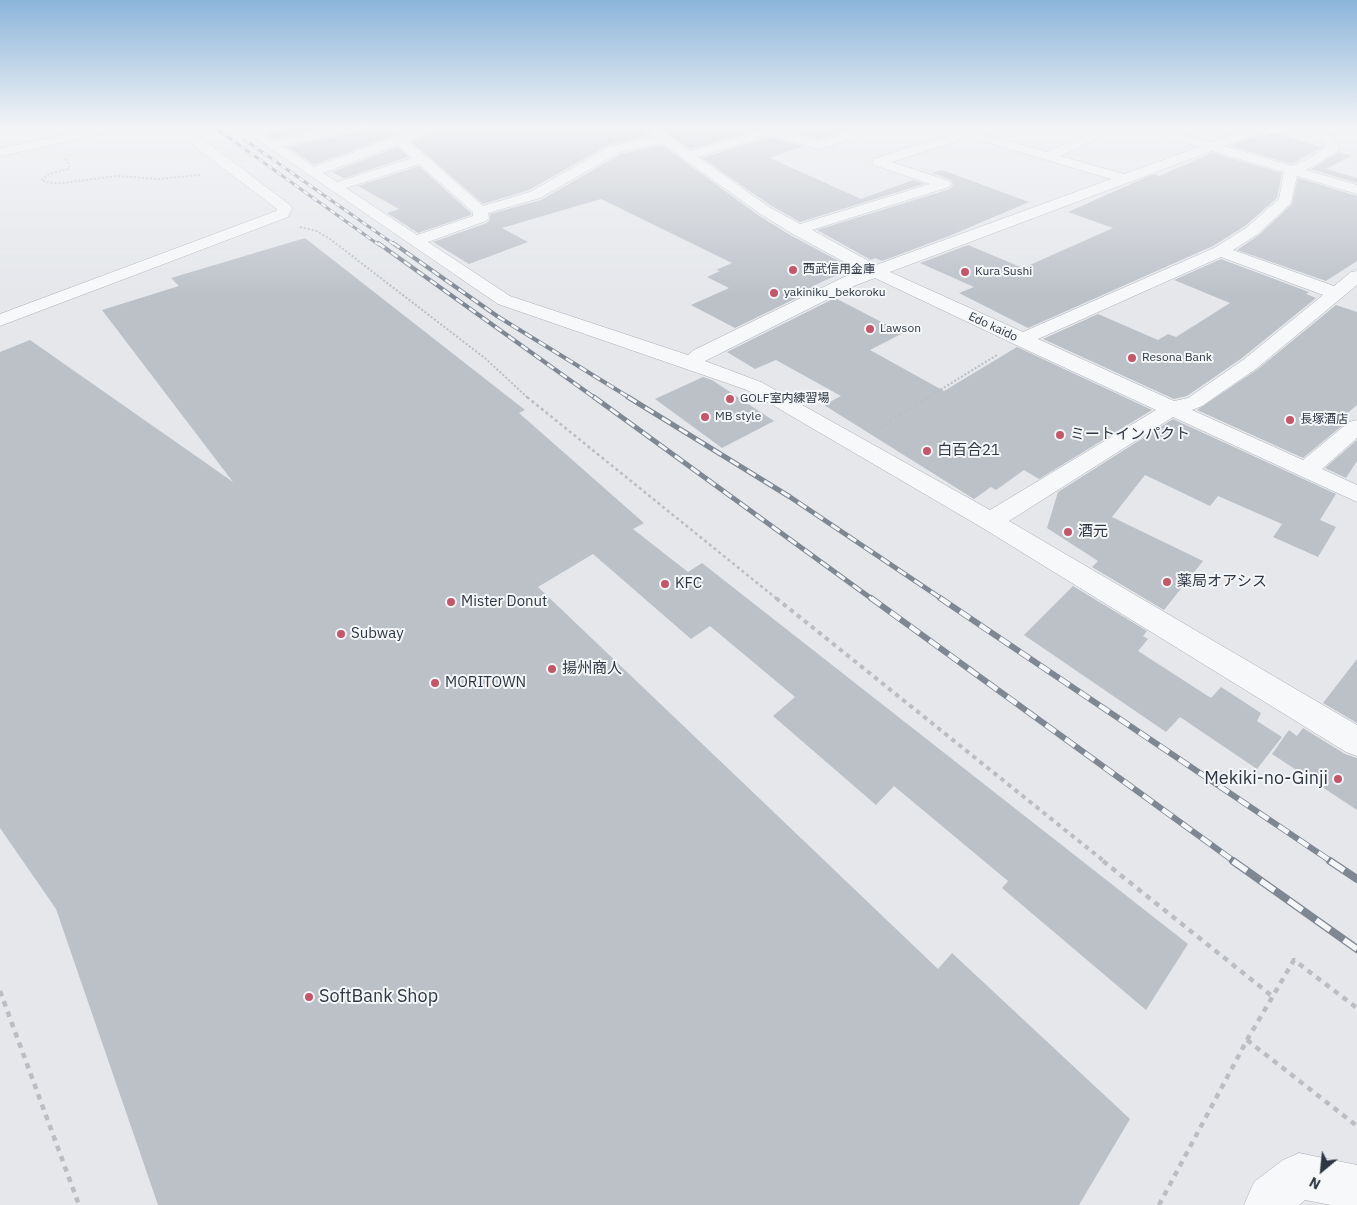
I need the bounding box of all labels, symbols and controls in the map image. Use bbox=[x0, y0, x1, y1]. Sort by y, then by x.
place label: 西武信用金庫 bbox=[803, 263, 875, 277]
marker: 西武信用金庫 bbox=[787, 264, 799, 276]
place label: Kura Sushi bbox=[975, 265, 1032, 279]
marker: Kura Sushi bbox=[959, 266, 971, 278]
place label: yakiniku_bekoroku bbox=[784, 286, 886, 300]
marker: yakiniku_bekoroku bbox=[768, 287, 780, 299]
street label: Edo kaido bbox=[966, 309, 1020, 345]
place label: Lawson bbox=[880, 322, 921, 336]
marker: Lawson bbox=[864, 323, 876, 335]
place label: Resona Bank bbox=[1142, 351, 1212, 365]
marker: Resona Bank bbox=[1126, 352, 1138, 364]
place label: GOLF室内練習場 bbox=[740, 392, 830, 406]
marker: GOLF室内練習場 bbox=[724, 393, 736, 405]
place label: MB style bbox=[715, 410, 761, 424]
marker: MB style bbox=[699, 411, 711, 423]
place label: 長塚酒店 bbox=[1300, 413, 1348, 427]
marker: 長塚酒店 bbox=[1284, 414, 1296, 426]
place label: ミートインパクト bbox=[1070, 426, 1190, 444]
marker: ミートインパクト bbox=[1054, 429, 1066, 441]
place label: 白百合21 bbox=[937, 442, 1000, 460]
marker: 白百合21 bbox=[921, 445, 933, 457]
place label: 酒元 bbox=[1078, 523, 1108, 541]
marker: 酒元 bbox=[1062, 526, 1074, 538]
place label: 薬局オアシス bbox=[1177, 573, 1267, 591]
place label: KFC bbox=[675, 575, 702, 593]
marker: 薬局オアシス bbox=[1161, 576, 1173, 588]
marker: KFC bbox=[659, 578, 671, 590]
place label: Mister Donut bbox=[461, 593, 547, 611]
marker: Mister Donut bbox=[445, 596, 457, 608]
place label: Subway bbox=[351, 625, 404, 643]
marker: Subway bbox=[335, 628, 347, 640]
place label: 揚州商人 bbox=[562, 660, 622, 678]
marker: 揚州商人 bbox=[546, 663, 558, 675]
place label: MORITOWN bbox=[445, 674, 526, 692]
marker: MORITOWN bbox=[429, 677, 441, 689]
place label: Mekiki-no-Ginji bbox=[1204, 768, 1328, 790]
marker: Mekiki-no-Ginji bbox=[1332, 773, 1344, 785]
place label: SoftBank Shop bbox=[319, 986, 438, 1008]
marker: SoftBank Shop bbox=[303, 991, 315, 1003]
north arrow bbox=[1297, 1145, 1347, 1195]
text: N bbox=[1306, 1173, 1324, 1194]

